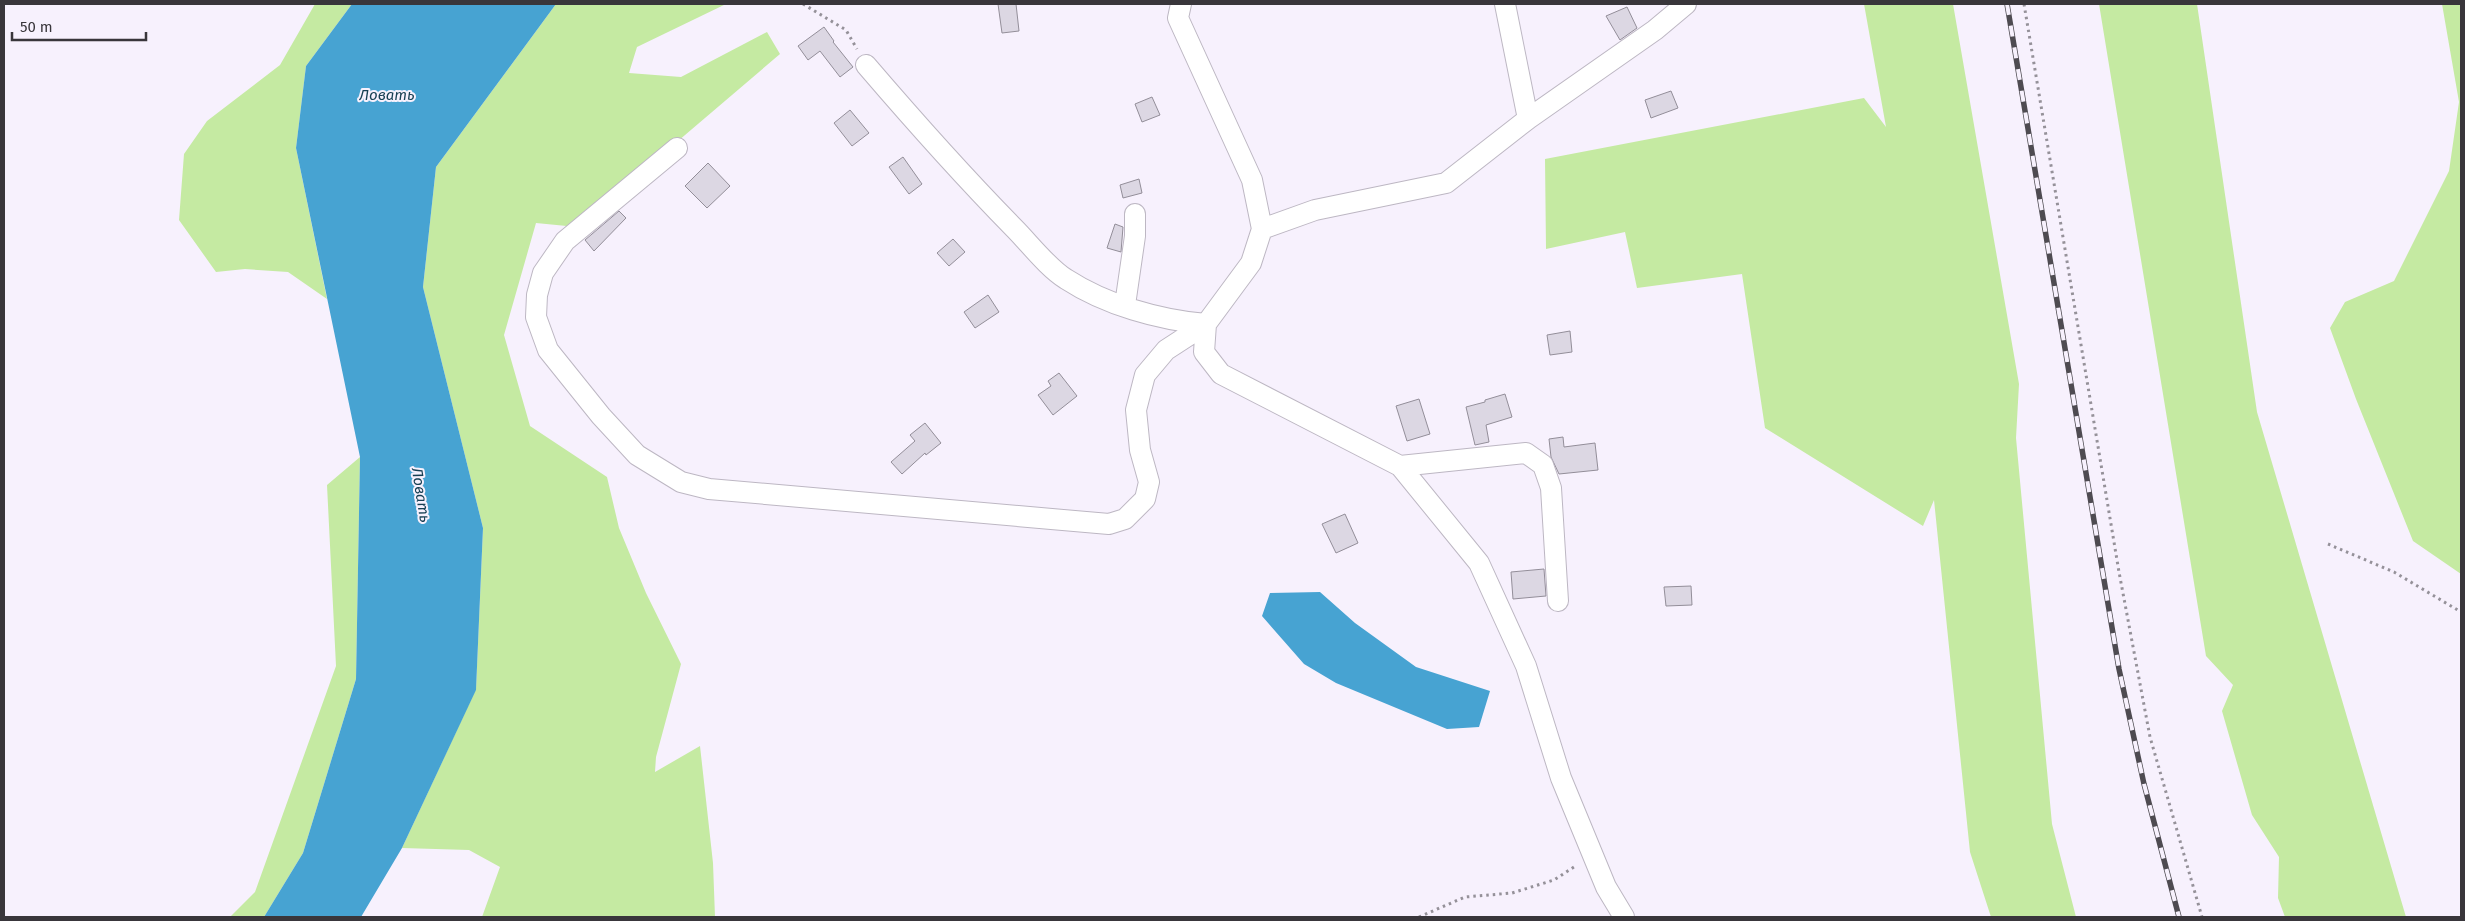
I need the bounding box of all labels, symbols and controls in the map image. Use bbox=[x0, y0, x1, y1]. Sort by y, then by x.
scale bar bbox=[12, 10, 146, 42]
text: 50 m bbox=[20, 18, 53, 36]
water label: Ловать bbox=[358, 86, 415, 104]
water label: Ловать bbox=[408, 465, 434, 524]

